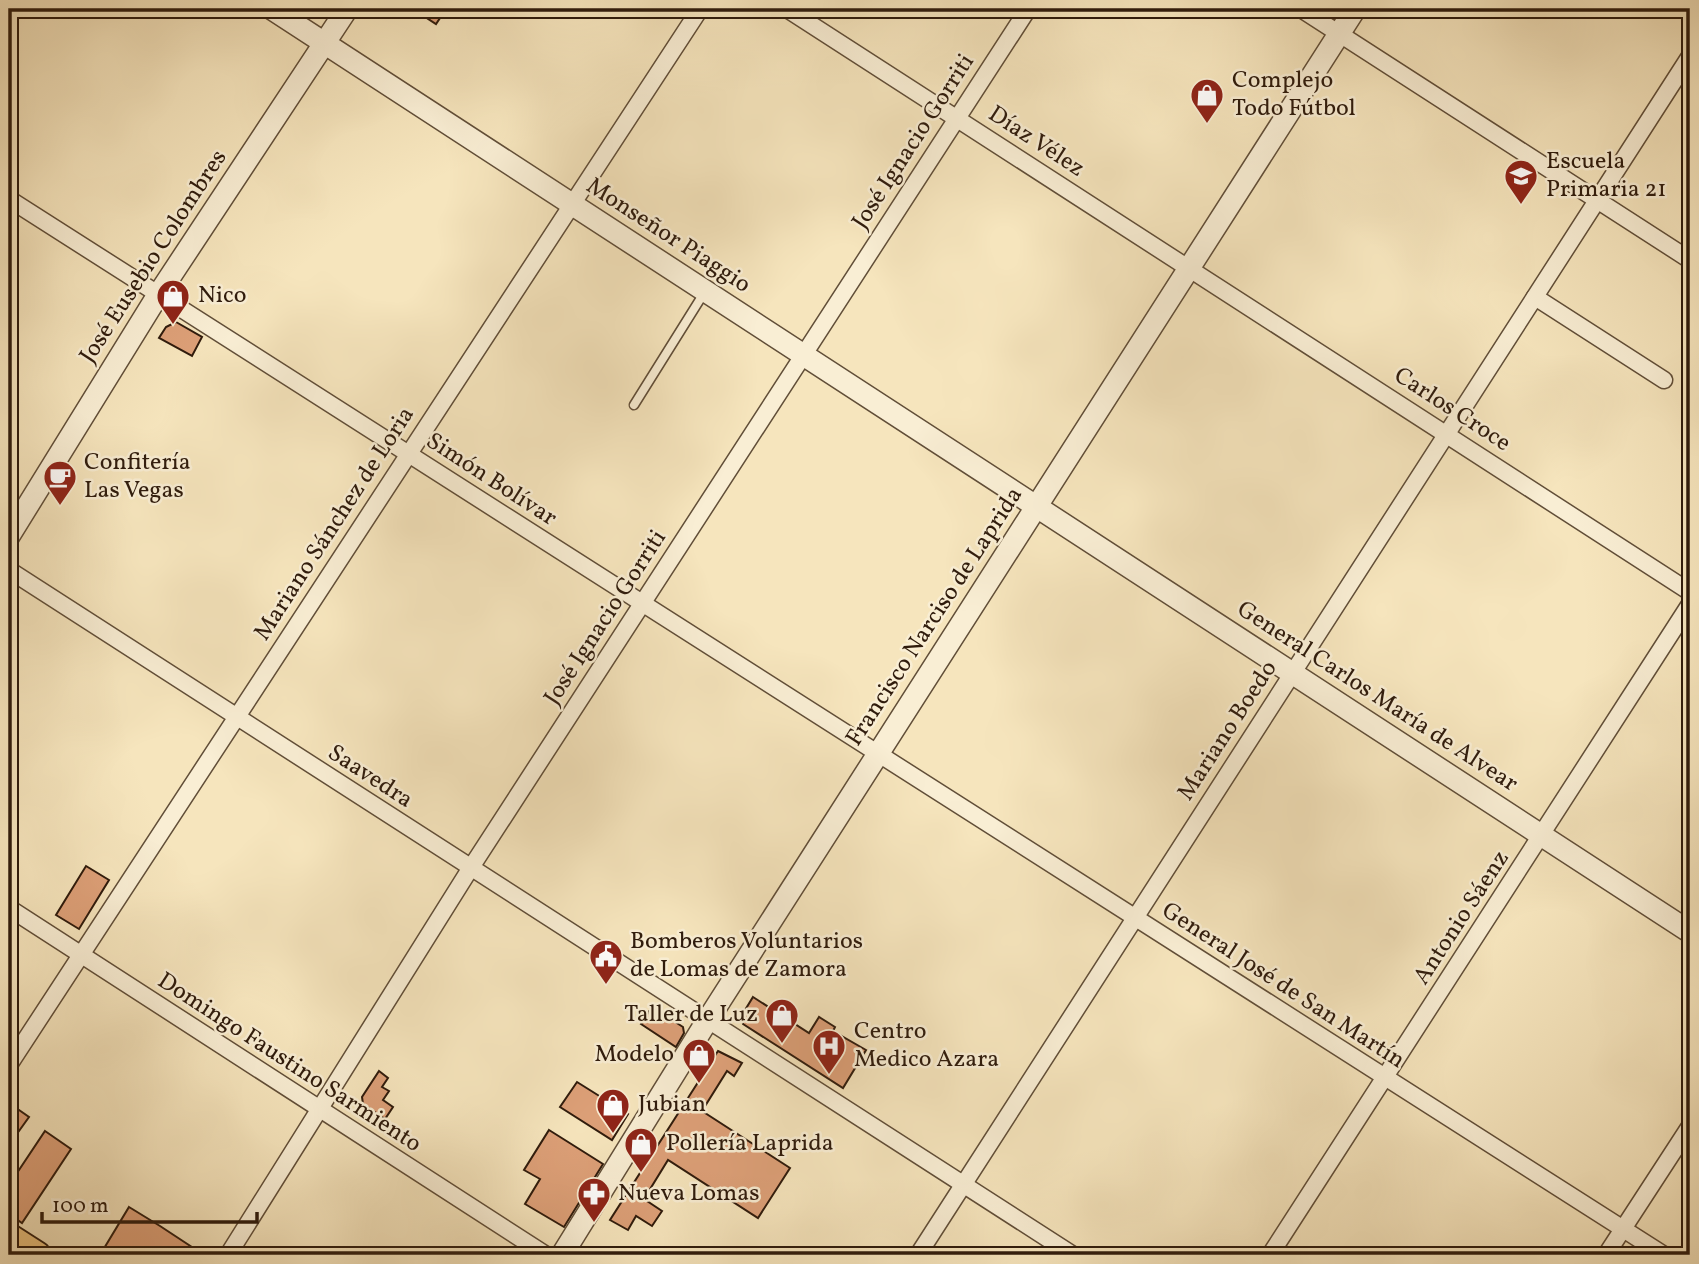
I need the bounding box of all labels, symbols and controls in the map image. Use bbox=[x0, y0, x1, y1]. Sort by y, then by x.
street label: José Ignacio Gorriti bbox=[844, 48, 984, 236]
place label: Complejo Todo Fútbol bbox=[1232, 64, 1356, 126]
shop icon: Complejo Todo Fútbol bbox=[1188, 76, 1226, 125]
street label: Díaz Vélez bbox=[981, 98, 1091, 186]
street label: José Eusebio Colombres bbox=[72, 143, 236, 371]
place label: Escuela Primaria 21 bbox=[1546, 145, 1667, 207]
school or university icon: Escuela Primaria 21 bbox=[1502, 157, 1540, 206]
street label: Monseñor Piaggio bbox=[579, 170, 757, 302]
shop icon: Nico bbox=[154, 277, 192, 326]
place label: Nico bbox=[198, 279, 247, 313]
street label: Carlos Croce bbox=[1387, 359, 1517, 461]
street label: Mariano Sánchez de Loria bbox=[246, 400, 424, 648]
street label: Simón Bolívar bbox=[419, 425, 563, 535]
place label: Confitería Las Vegas bbox=[84, 446, 191, 508]
cafe icon: Confitería Las Vegas bbox=[41, 458, 79, 507]
street label: Francisco Narciso de Laprida bbox=[838, 481, 1032, 753]
street label: José Ignacio Gorriti bbox=[536, 524, 676, 712]
street label: General Carlos María de Alvear bbox=[1230, 593, 1524, 801]
street label: Mariano Boedo bbox=[1170, 654, 1286, 808]
street label: Saavedra bbox=[321, 737, 419, 817]
street label: Antonio Sáenz bbox=[1406, 844, 1518, 992]
street label: General José de San Martín bbox=[1155, 894, 1411, 1078]
place label: Bomberos Voluntarios de Lomas de Zamora bbox=[630, 925, 863, 987]
public building icon: Bomberos Voluntarios de Lomas de Zamora bbox=[587, 937, 625, 986]
street label: Domingo Faustino Sarmiento bbox=[150, 965, 428, 1161]
shop icon: Taller de Luz bbox=[763, 996, 801, 1045]
place label: Taller de Luz bbox=[624, 998, 758, 1032]
place label: Centro Medico Azara bbox=[854, 1015, 999, 1077]
hospital icon: Centro Medico Azara bbox=[810, 1027, 848, 1076]
shop icon: Modelo bbox=[680, 1036, 718, 1085]
place label: Modelo bbox=[595, 1038, 674, 1072]
shop icon: Jubian bbox=[594, 1086, 632, 1135]
place label: Jubian bbox=[638, 1088, 706, 1122]
shop icon: Pollería Laprida bbox=[622, 1125, 660, 1174]
place label: Pollería Laprida bbox=[666, 1127, 834, 1161]
pharmacy icon: Nueva Lomas bbox=[575, 1175, 613, 1224]
place label: Nueva Lomas bbox=[618, 1177, 760, 1211]
scale bar bbox=[42, 1180, 257, 1224]
text: 100 m bbox=[52, 1192, 109, 1221]

